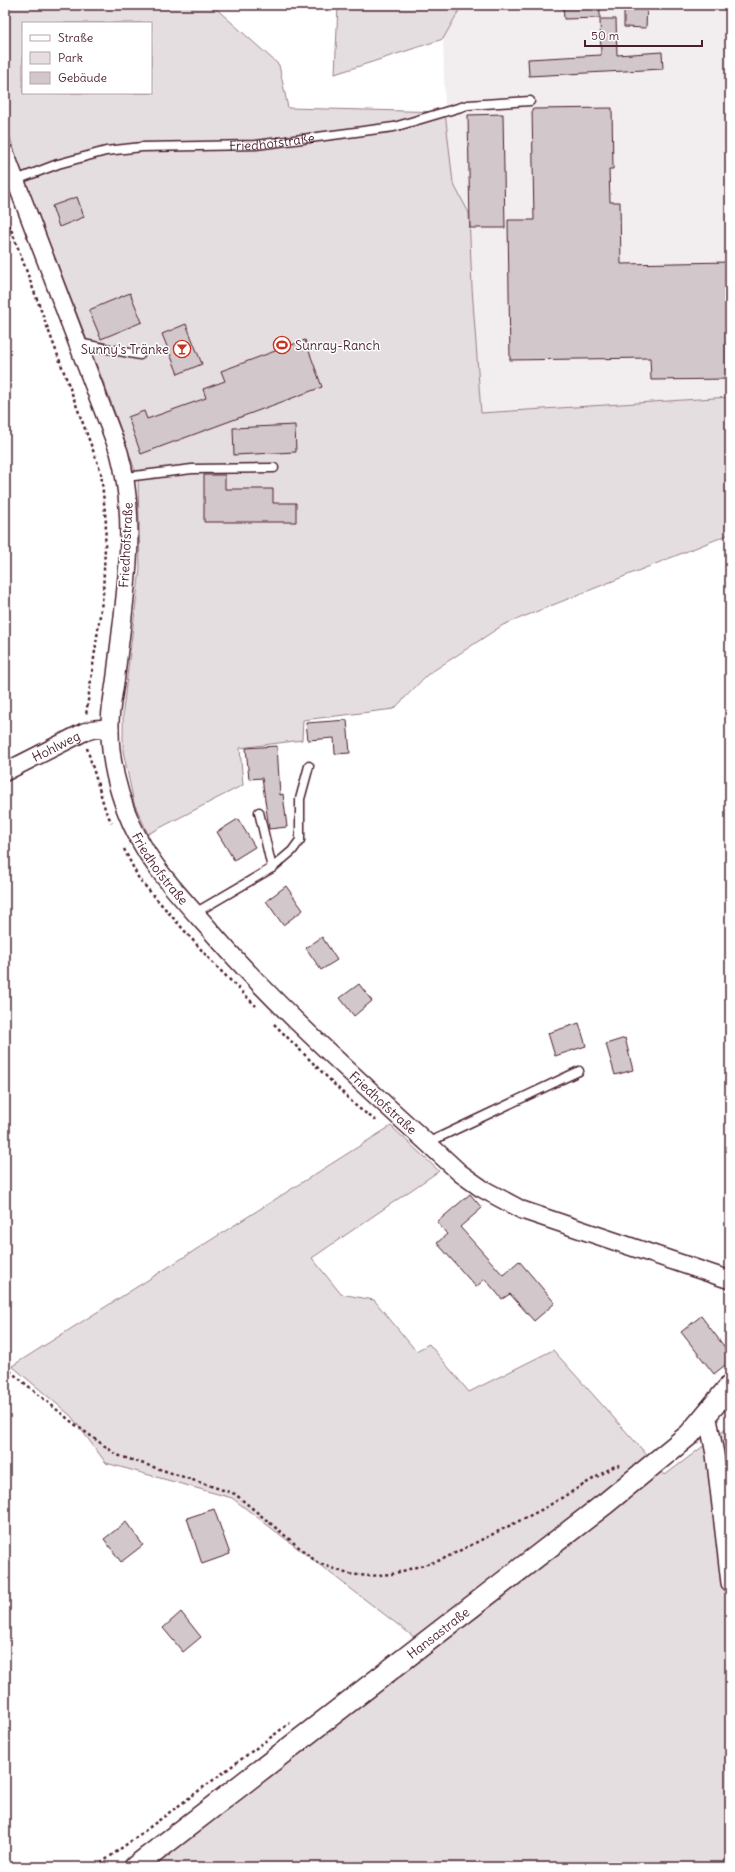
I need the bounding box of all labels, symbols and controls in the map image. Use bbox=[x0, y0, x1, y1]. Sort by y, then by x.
legend bbox=[22, 22, 152, 94]
scale bar bbox=[585, 22, 702, 48]
text: 50 m bbox=[591, 28, 620, 43]
text: Straße bbox=[58, 30, 93, 45]
text: Park bbox=[58, 50, 83, 65]
text: Gebäude bbox=[58, 70, 107, 85]
street label: Friedhofstraße bbox=[229, 129, 316, 154]
sports icon: Sunray-Ranch bbox=[272, 335, 292, 355]
place label: Sunray-Ranch bbox=[295, 337, 380, 354]
bar icon: Sunny's Tränke bbox=[172, 339, 192, 359]
place label: Sunny's Tränke bbox=[81, 341, 169, 358]
street label: Friedhofstraße bbox=[115, 502, 137, 588]
street label: Hohlweg bbox=[29, 727, 83, 765]
street label: Friedhofstraße bbox=[128, 829, 192, 908]
street label: Friedhofstraße bbox=[346, 1067, 421, 1138]
street label: Hansastraße bbox=[403, 1603, 473, 1662]

